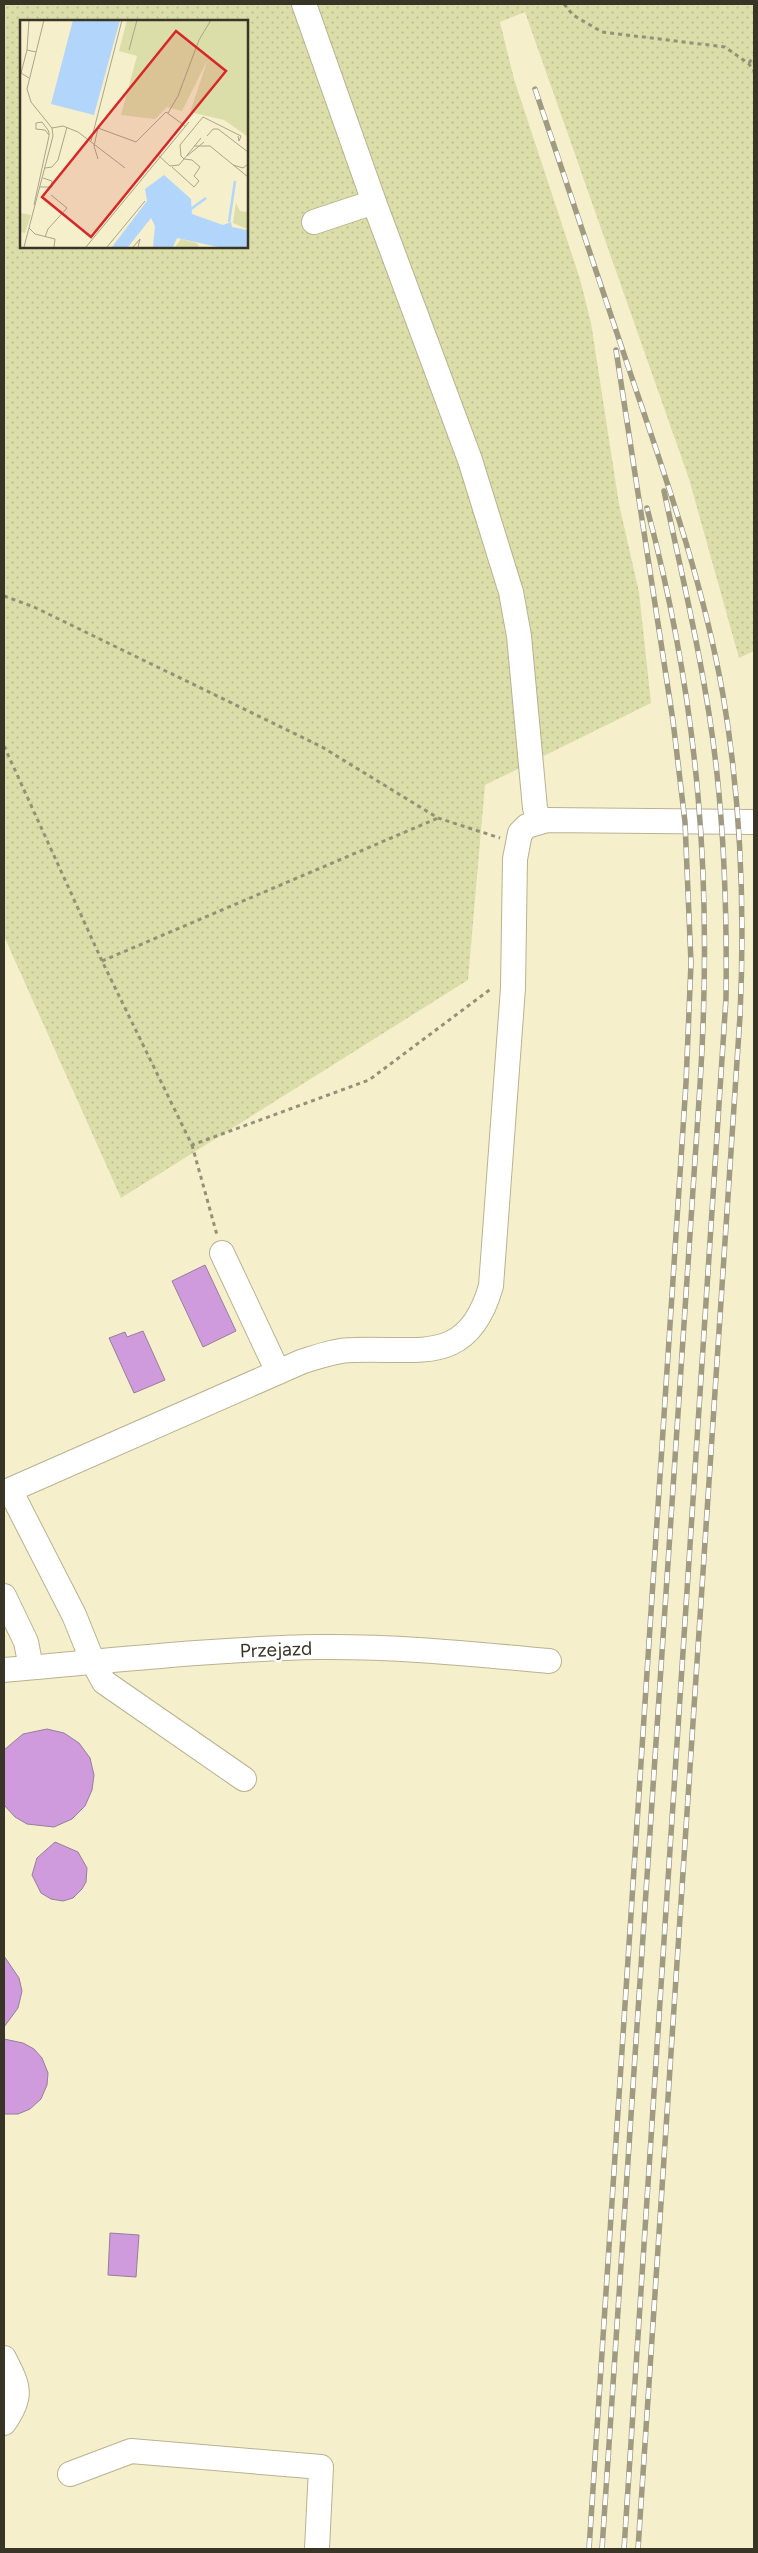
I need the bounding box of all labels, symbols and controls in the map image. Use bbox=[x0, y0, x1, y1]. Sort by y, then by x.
inset map bbox=[20, 20, 248, 248]
street label: Przejazd bbox=[239, 1637, 313, 1662]

